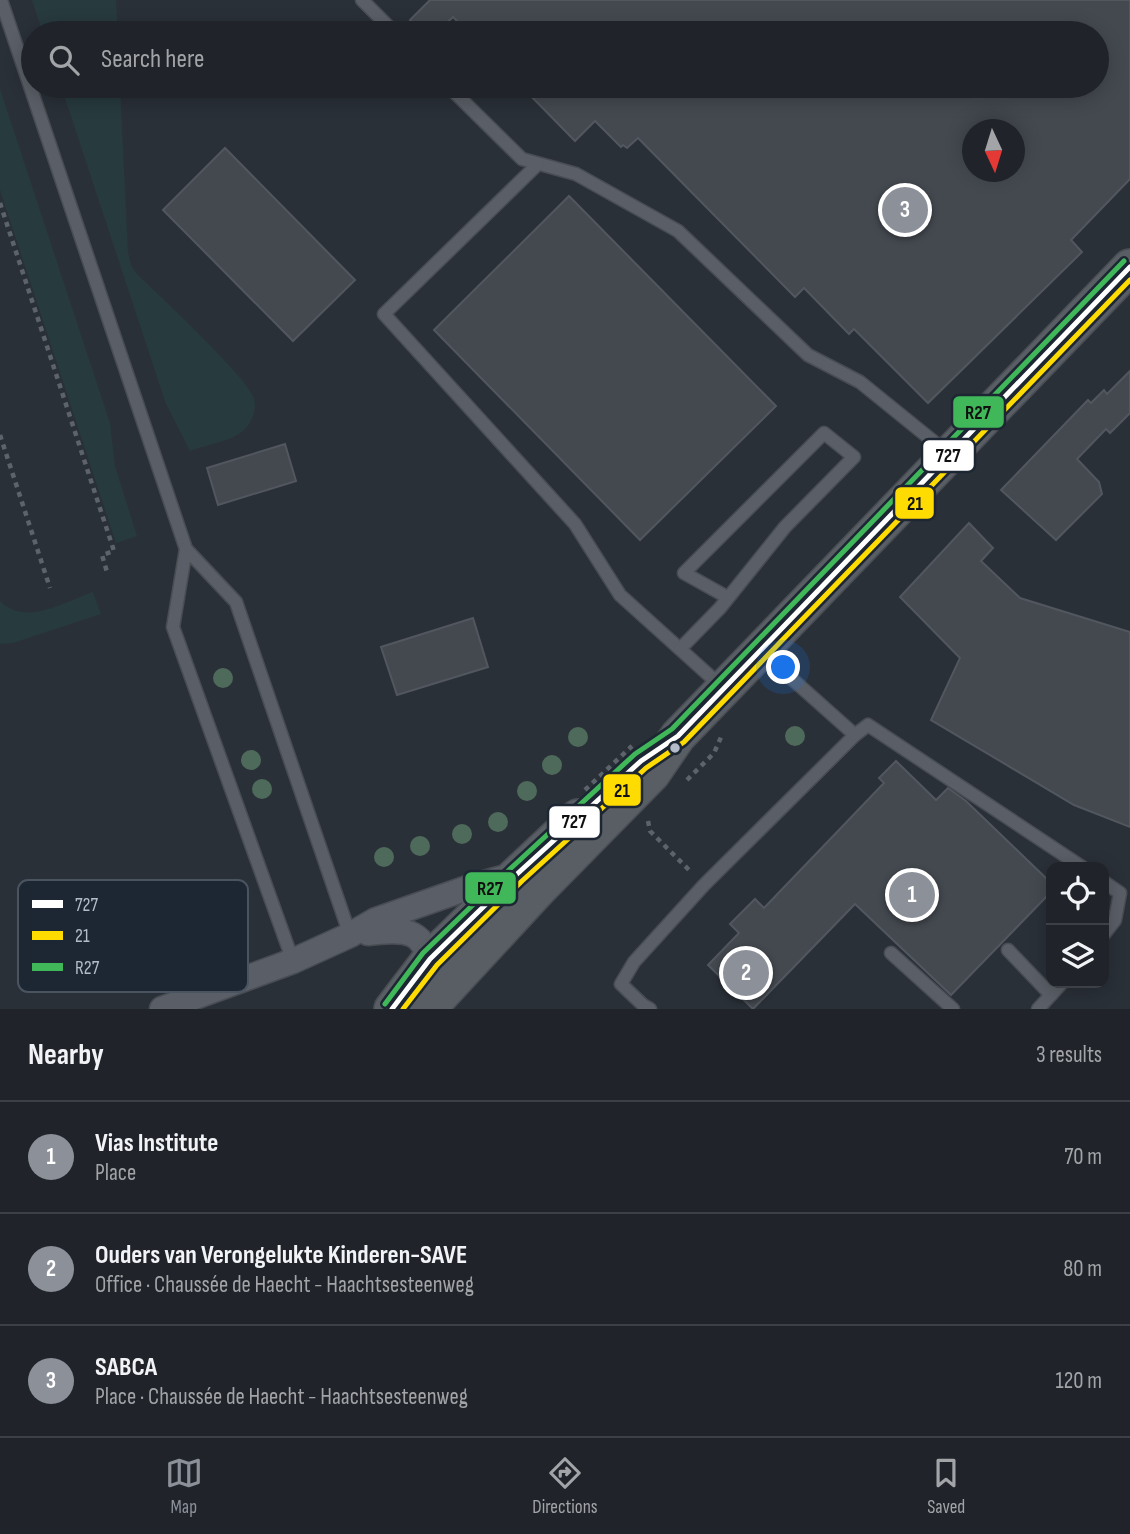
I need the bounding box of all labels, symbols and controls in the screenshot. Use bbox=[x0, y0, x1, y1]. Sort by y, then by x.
search box bbox=[21, 21, 1109, 98]
icon: search bbox=[45, 41, 83, 79]
text: Search here bbox=[101, 44, 204, 75]
north arrow bbox=[962, 119, 1025, 182]
pin: 3 bbox=[882, 184, 928, 236]
line badge: R27 bbox=[952, 395, 1005, 429]
text: R27 bbox=[965, 402, 992, 425]
line badge: 727 bbox=[922, 439, 975, 472]
text: 727 bbox=[936, 445, 961, 468]
line badge: 21 bbox=[894, 486, 935, 520]
text: 21 bbox=[907, 493, 923, 516]
your location bbox=[766, 650, 800, 684]
unlabelled marker bbox=[668, 741, 682, 755]
line badge: 21 bbox=[602, 773, 642, 807]
text: 21 bbox=[614, 780, 630, 803]
line badge: 727 bbox=[548, 805, 601, 839]
text: 727 bbox=[562, 811, 587, 834]
map controls bbox=[1046, 862, 1109, 988]
button: locate bbox=[1046, 862, 1109, 925]
pin: 1 bbox=[889, 869, 935, 921]
line badge: R27 bbox=[464, 871, 517, 905]
text: R27 bbox=[477, 878, 504, 901]
legend bbox=[18, 880, 248, 992]
text: 727 bbox=[75, 894, 98, 917]
text: 21 bbox=[75, 925, 90, 948]
button: layers bbox=[1046, 925, 1109, 988]
pin: 2 bbox=[723, 947, 769, 999]
text: R27 bbox=[75, 957, 100, 980]
text: Nearby bbox=[28, 1037, 104, 1073]
text: 3 results bbox=[1036, 1041, 1102, 1069]
text: Vias Institute bbox=[95, 1128, 218, 1159]
text: 1 bbox=[46, 1143, 56, 1171]
text: 70 m bbox=[1064, 1143, 1102, 1171]
text: Place bbox=[95, 1159, 136, 1187]
text: Ouders van Verongelukte Kinderen-SAVE bbox=[95, 1240, 467, 1271]
text: 2 bbox=[46, 1255, 56, 1283]
text: 80 m bbox=[1063, 1255, 1102, 1283]
text: Office · Chaussée de Haecht - Haachtsesteenweg bbox=[95, 1271, 474, 1299]
text: SABCA bbox=[95, 1352, 157, 1383]
text: 3 bbox=[46, 1367, 56, 1395]
text: 120 m bbox=[1056, 1367, 1102, 1395]
text: Place · Chaussée de Haecht - Haachtsesteenweg bbox=[95, 1383, 468, 1411]
tab: Map bbox=[165, 1454, 203, 1519]
tab: Directions bbox=[532, 1454, 598, 1519]
tab: Saved bbox=[927, 1454, 965, 1519]

